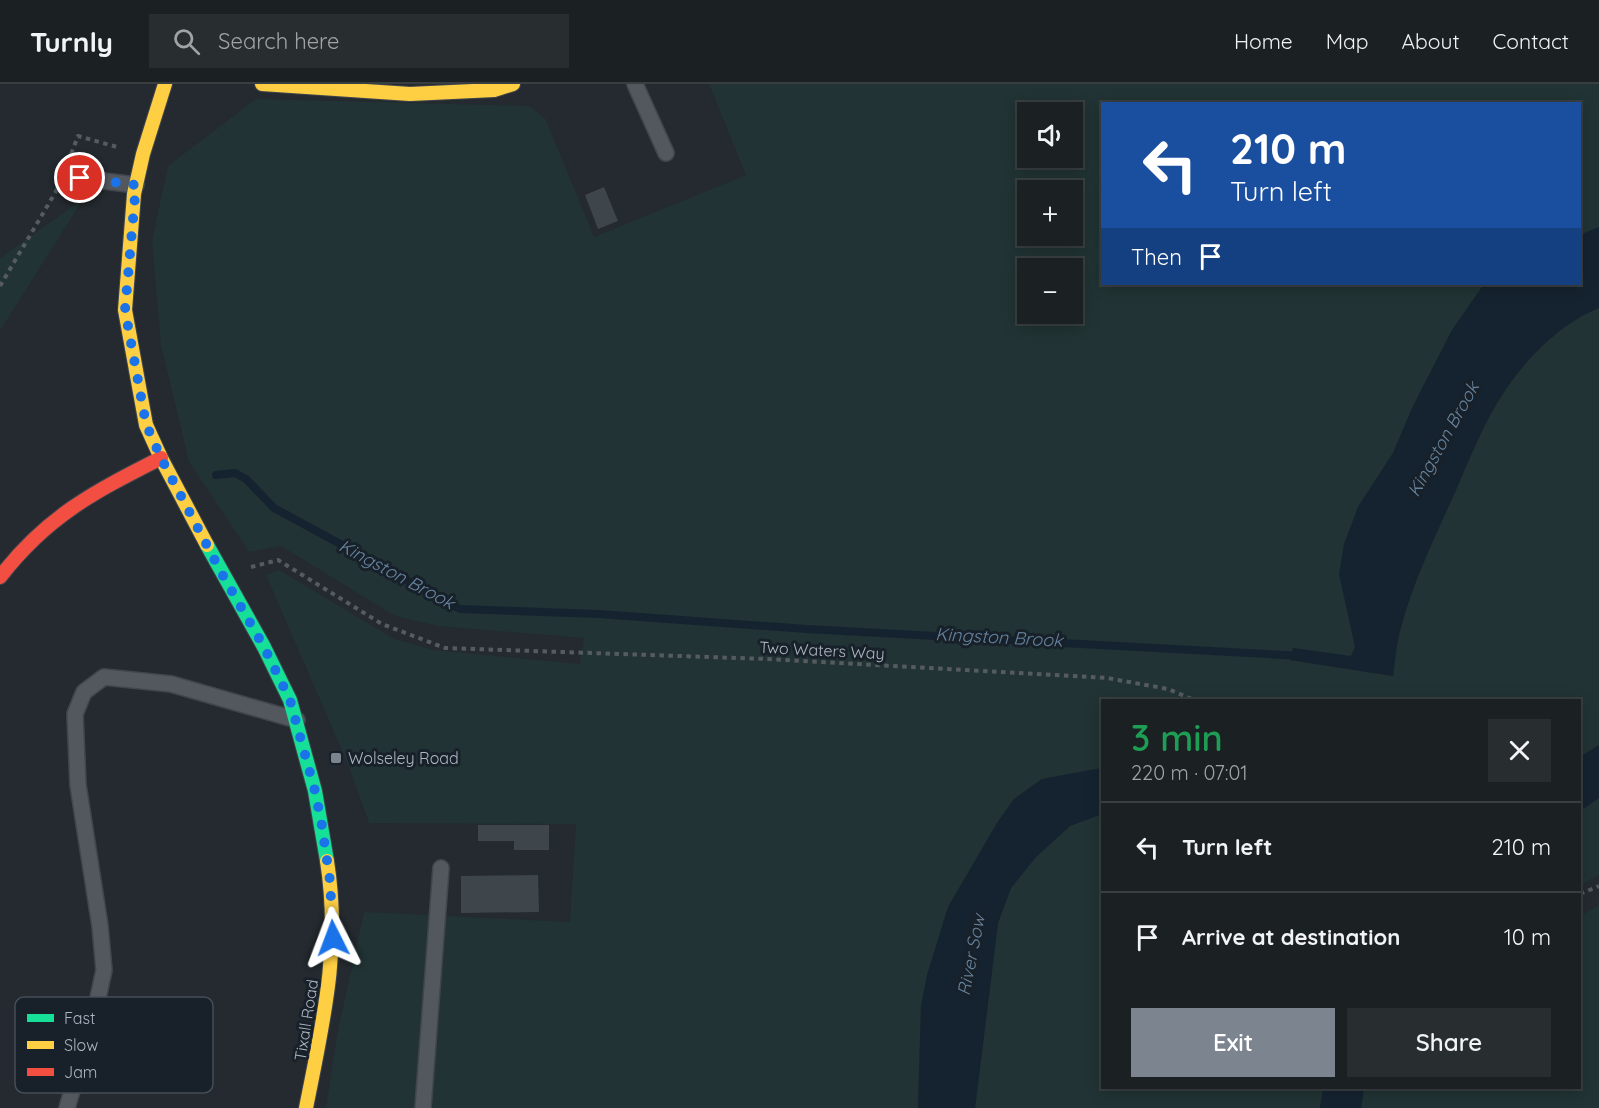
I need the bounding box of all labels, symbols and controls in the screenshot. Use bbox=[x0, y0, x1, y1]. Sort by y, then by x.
search box bbox=[149, 14, 569, 68]
text: Turnly bbox=[30, 24, 113, 59]
icon: search bbox=[170, 25, 203, 58]
text: Search here bbox=[218, 27, 339, 55]
text: Home bbox=[1234, 28, 1293, 54]
text: Map bbox=[1326, 28, 1369, 54]
text: About bbox=[1402, 28, 1460, 54]
text: Contact bbox=[1493, 28, 1569, 54]
map controls bbox=[1017, 102, 1083, 324]
button: sound bbox=[1017, 102, 1083, 168]
text: 210 m bbox=[1230, 122, 1347, 175]
icon: left bbox=[1131, 126, 1209, 204]
pin bbox=[54, 152, 105, 203]
icon: arrive bbox=[63, 161, 96, 194]
text: Turn left bbox=[1230, 174, 1332, 208]
button: + bbox=[1017, 180, 1083, 246]
icon: arrive bbox=[1194, 240, 1227, 273]
text: Then bbox=[1131, 243, 1182, 271]
button: − bbox=[1017, 258, 1083, 324]
water label: Kingston Brook bbox=[1402, 376, 1485, 500]
water label: Kingston Brook bbox=[335, 534, 460, 615]
water label: Kingston Brook bbox=[935, 622, 1065, 652]
street label: Two Waters Way bbox=[759, 637, 885, 663]
text: 3 min bbox=[1131, 715, 1223, 760]
button: close bbox=[1488, 719, 1551, 782]
place label: Wolseley Road bbox=[348, 748, 459, 768]
marker: Wolseley Road bbox=[329, 751, 343, 765]
text: 220 m · 07:01 bbox=[1131, 760, 1248, 785]
icon: left bbox=[1131, 831, 1164, 864]
text: Turn left bbox=[1182, 833, 1272, 861]
text: 210 m bbox=[1492, 833, 1551, 861]
position arrow bbox=[301, 906, 365, 970]
water label: River Sow bbox=[952, 910, 991, 997]
icon: arrive bbox=[1131, 921, 1164, 954]
text: Arrive at destination bbox=[1182, 923, 1400, 951]
text: 10 m bbox=[1504, 923, 1551, 951]
street label: Tixall Road bbox=[290, 978, 322, 1062]
legend bbox=[15, 997, 213, 1093]
text: Fast bbox=[64, 1008, 95, 1028]
button: Exit bbox=[1131, 1008, 1335, 1077]
button: Share bbox=[1347, 1008, 1551, 1077]
text: Slow bbox=[64, 1035, 98, 1055]
text: Jam bbox=[64, 1062, 97, 1082]

